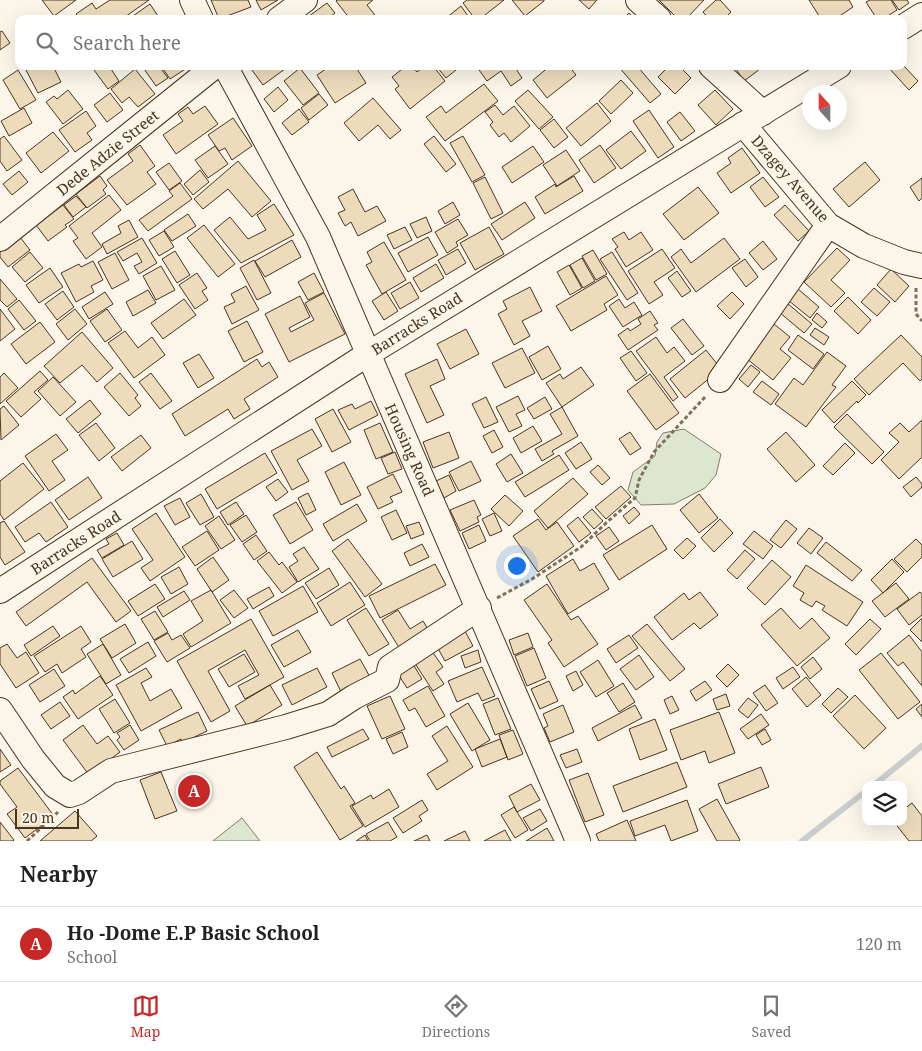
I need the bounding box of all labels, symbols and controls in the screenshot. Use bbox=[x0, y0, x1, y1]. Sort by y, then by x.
search box bbox=[15, 15, 907, 70]
icon: search bbox=[33, 29, 61, 57]
text: Search here bbox=[73, 30, 181, 56]
north arrow bbox=[802, 85, 847, 130]
street label: Dede Adzie Street bbox=[52, 105, 163, 200]
street label: Dzagey Avenue bbox=[747, 131, 834, 226]
street label: Barracks Road bbox=[367, 287, 466, 359]
street label: Housing Road bbox=[381, 400, 439, 499]
street label: Barracks Road bbox=[27, 506, 124, 579]
your location bbox=[504, 553, 530, 579]
pin: A bbox=[178, 772, 210, 810]
map controls bbox=[862, 781, 907, 826]
button: layers bbox=[862, 781, 907, 826]
scale bar bbox=[15, 806, 79, 829]
text: 20 m bbox=[22, 808, 55, 827]
text: Nearby bbox=[20, 860, 98, 888]
text: Ho -Dome E.P Basic School bbox=[67, 920, 320, 946]
text: A bbox=[30, 933, 42, 955]
text: 120 m bbox=[856, 933, 902, 955]
text: School bbox=[67, 946, 117, 968]
tab: Map bbox=[131, 992, 160, 1041]
tab: Directions bbox=[422, 992, 490, 1041]
tab: Saved bbox=[752, 992, 791, 1041]

